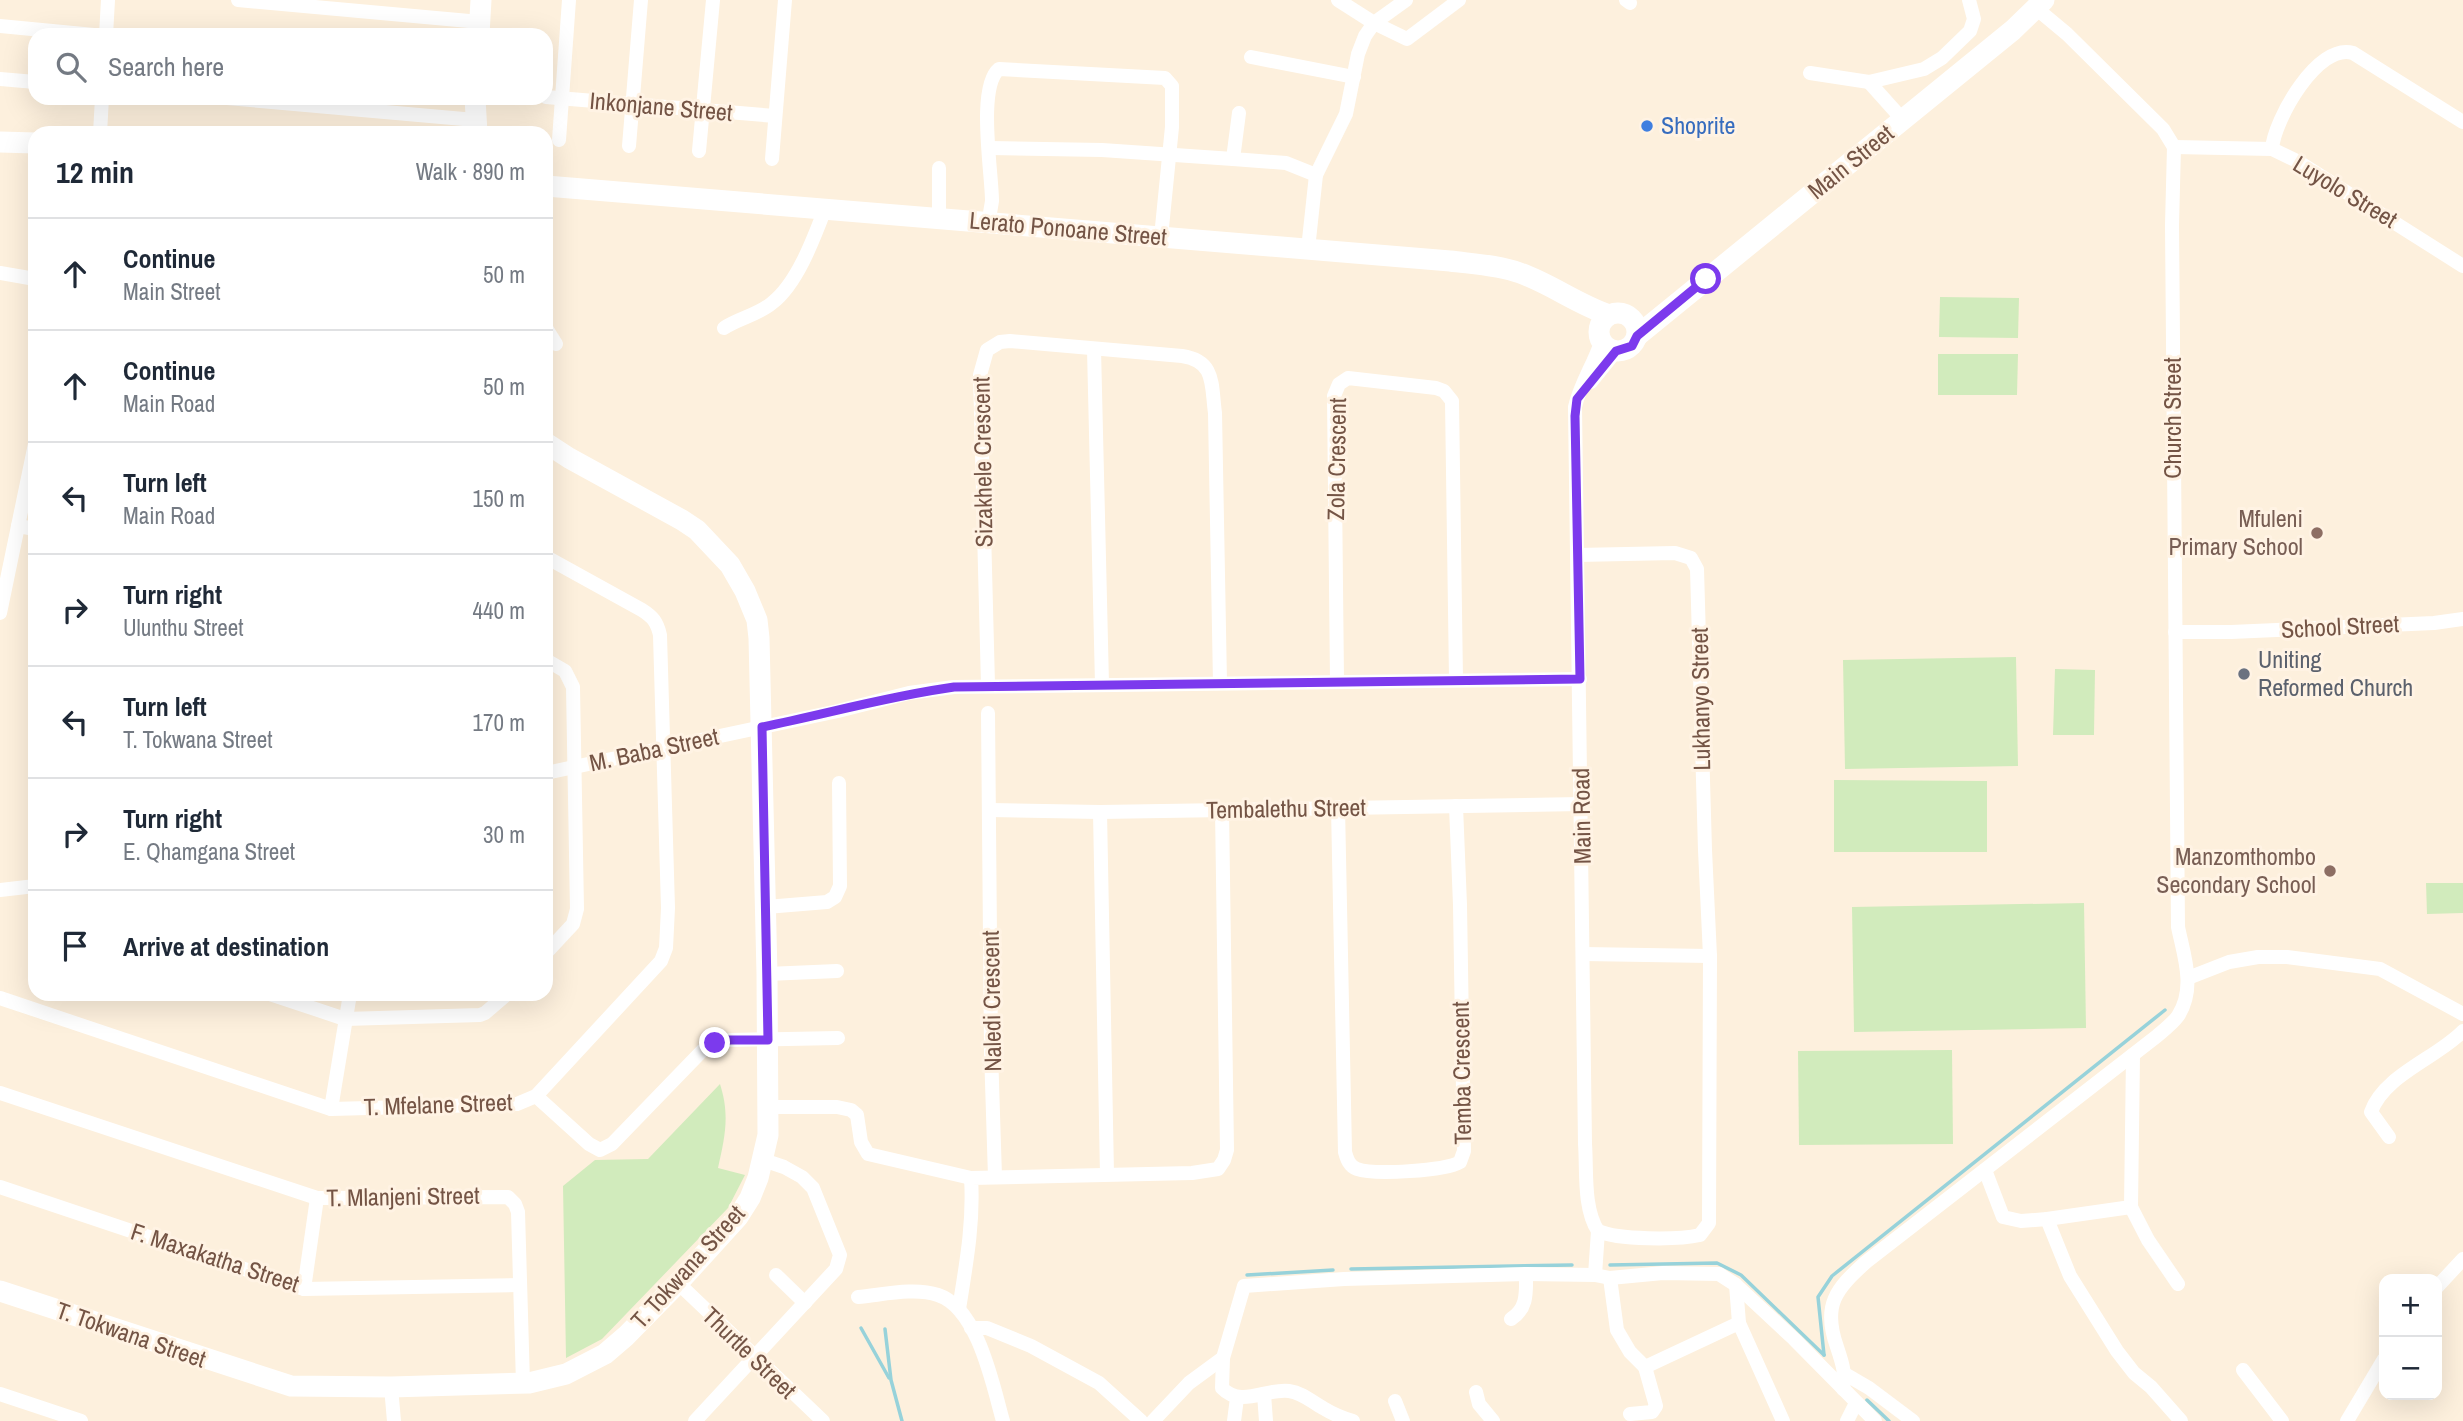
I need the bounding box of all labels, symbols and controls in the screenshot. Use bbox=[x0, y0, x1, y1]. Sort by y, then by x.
search box bbox=[28, 28, 553, 105]
icon: search bbox=[52, 48, 90, 86]
text: Search here bbox=[108, 49, 224, 84]
street label: Inkonjane Street bbox=[588, 84, 734, 128]
place label: Shoprite bbox=[1661, 109, 1735, 141]
street label: Main Street bbox=[1801, 116, 1900, 206]
marker: Shoprite bbox=[1639, 118, 1655, 134]
street label: Luyolo Street bbox=[2288, 148, 2404, 235]
text: 12 min bbox=[56, 152, 134, 192]
text: Walk · 890 m bbox=[416, 156, 525, 187]
street label: Lerato Ponoane Street bbox=[968, 203, 1169, 253]
text: Continue bbox=[123, 241, 215, 276]
icon: ahead bbox=[56, 255, 94, 293]
text: 50 m bbox=[483, 259, 525, 290]
route start bbox=[1690, 263, 1721, 294]
text: Main Street bbox=[123, 276, 221, 307]
text: Continue bbox=[123, 353, 215, 388]
street label: Church Street bbox=[2156, 357, 2188, 479]
icon: ahead bbox=[56, 367, 94, 405]
text: 50 m bbox=[483, 371, 525, 402]
street label: Sizakhele Crescent bbox=[965, 376, 999, 548]
text: Main Road bbox=[123, 388, 215, 419]
street label: Zola Crescent bbox=[1319, 397, 1353, 521]
text: Turn left bbox=[123, 465, 207, 500]
icon: left bbox=[56, 479, 94, 517]
text: 150 m bbox=[473, 483, 525, 514]
text: Main Road bbox=[123, 500, 215, 531]
place label: Mfuleni Primary School bbox=[2168, 502, 2303, 562]
marker: Mfuleni Primary School bbox=[2309, 525, 2325, 541]
text: Turn right bbox=[123, 577, 222, 612]
icon: right bbox=[56, 591, 94, 629]
text: 440 m bbox=[473, 595, 525, 626]
street label: School Street bbox=[2280, 607, 2400, 645]
text: Ulunthu Street bbox=[123, 612, 244, 643]
street label: Lukhanyo Street bbox=[1683, 627, 1717, 771]
place label: Uniting Reformed Church bbox=[2258, 643, 2413, 703]
marker: Uniting Reformed Church bbox=[2236, 666, 2252, 682]
text: Turn left bbox=[123, 689, 207, 724]
icon: left bbox=[56, 703, 94, 741]
text: 170 m bbox=[473, 707, 525, 738]
street label: M. Baba Street bbox=[586, 720, 722, 778]
text: T. Tokwana Street bbox=[123, 724, 273, 755]
street label: Main Road bbox=[1564, 768, 1598, 864]
street label: Tembalethu Street bbox=[1206, 791, 1367, 825]
text: Turn right bbox=[123, 801, 222, 836]
icon: right bbox=[56, 815, 94, 853]
text: 30 m bbox=[483, 819, 525, 850]
text: E. Qhamgana Street bbox=[123, 836, 295, 867]
place label: Manzomthombo Secondary School bbox=[2156, 840, 2316, 900]
marker: Manzomthombo Secondary School bbox=[2322, 863, 2338, 879]
icon: arrive bbox=[56, 927, 94, 965]
text: Arrive at destination bbox=[123, 929, 329, 964]
street label: Naledi Crescent bbox=[974, 930, 1008, 1072]
street label: Temba Crescent bbox=[1444, 1001, 1478, 1145]
route end bbox=[699, 1027, 730, 1058]
street label: T. Mfelane Street bbox=[363, 1085, 513, 1123]
street label: T. Mlanjeni Street bbox=[326, 1179, 480, 1213]
street label: T. Tokwana Street bbox=[623, 1197, 752, 1335]
street label: F. Maxakatha Street bbox=[127, 1215, 304, 1299]
map controls bbox=[2379, 1274, 2442, 1400]
button: + bbox=[2379, 1274, 2442, 1337]
street label: T. Tokwana Street bbox=[52, 1294, 211, 1375]
street label: Thurtle Street bbox=[696, 1299, 804, 1406]
button: − bbox=[2379, 1337, 2442, 1400]

